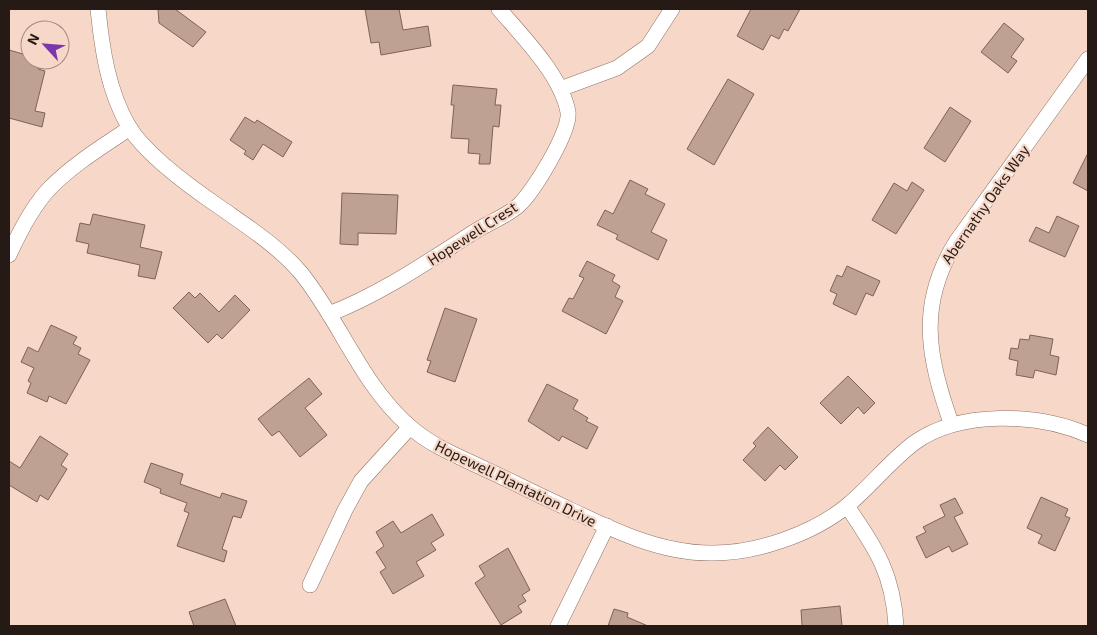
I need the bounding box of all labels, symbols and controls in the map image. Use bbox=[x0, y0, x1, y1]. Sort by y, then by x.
north arrow bbox=[20, 20, 70, 70]
text: N bbox=[23, 31, 43, 47]
street label: Abernathy Oaks Way bbox=[937, 141, 1033, 267]
street label: Hopewell Crest bbox=[424, 197, 520, 269]
street label: Hopewell Plantation Drive bbox=[432, 436, 600, 530]

